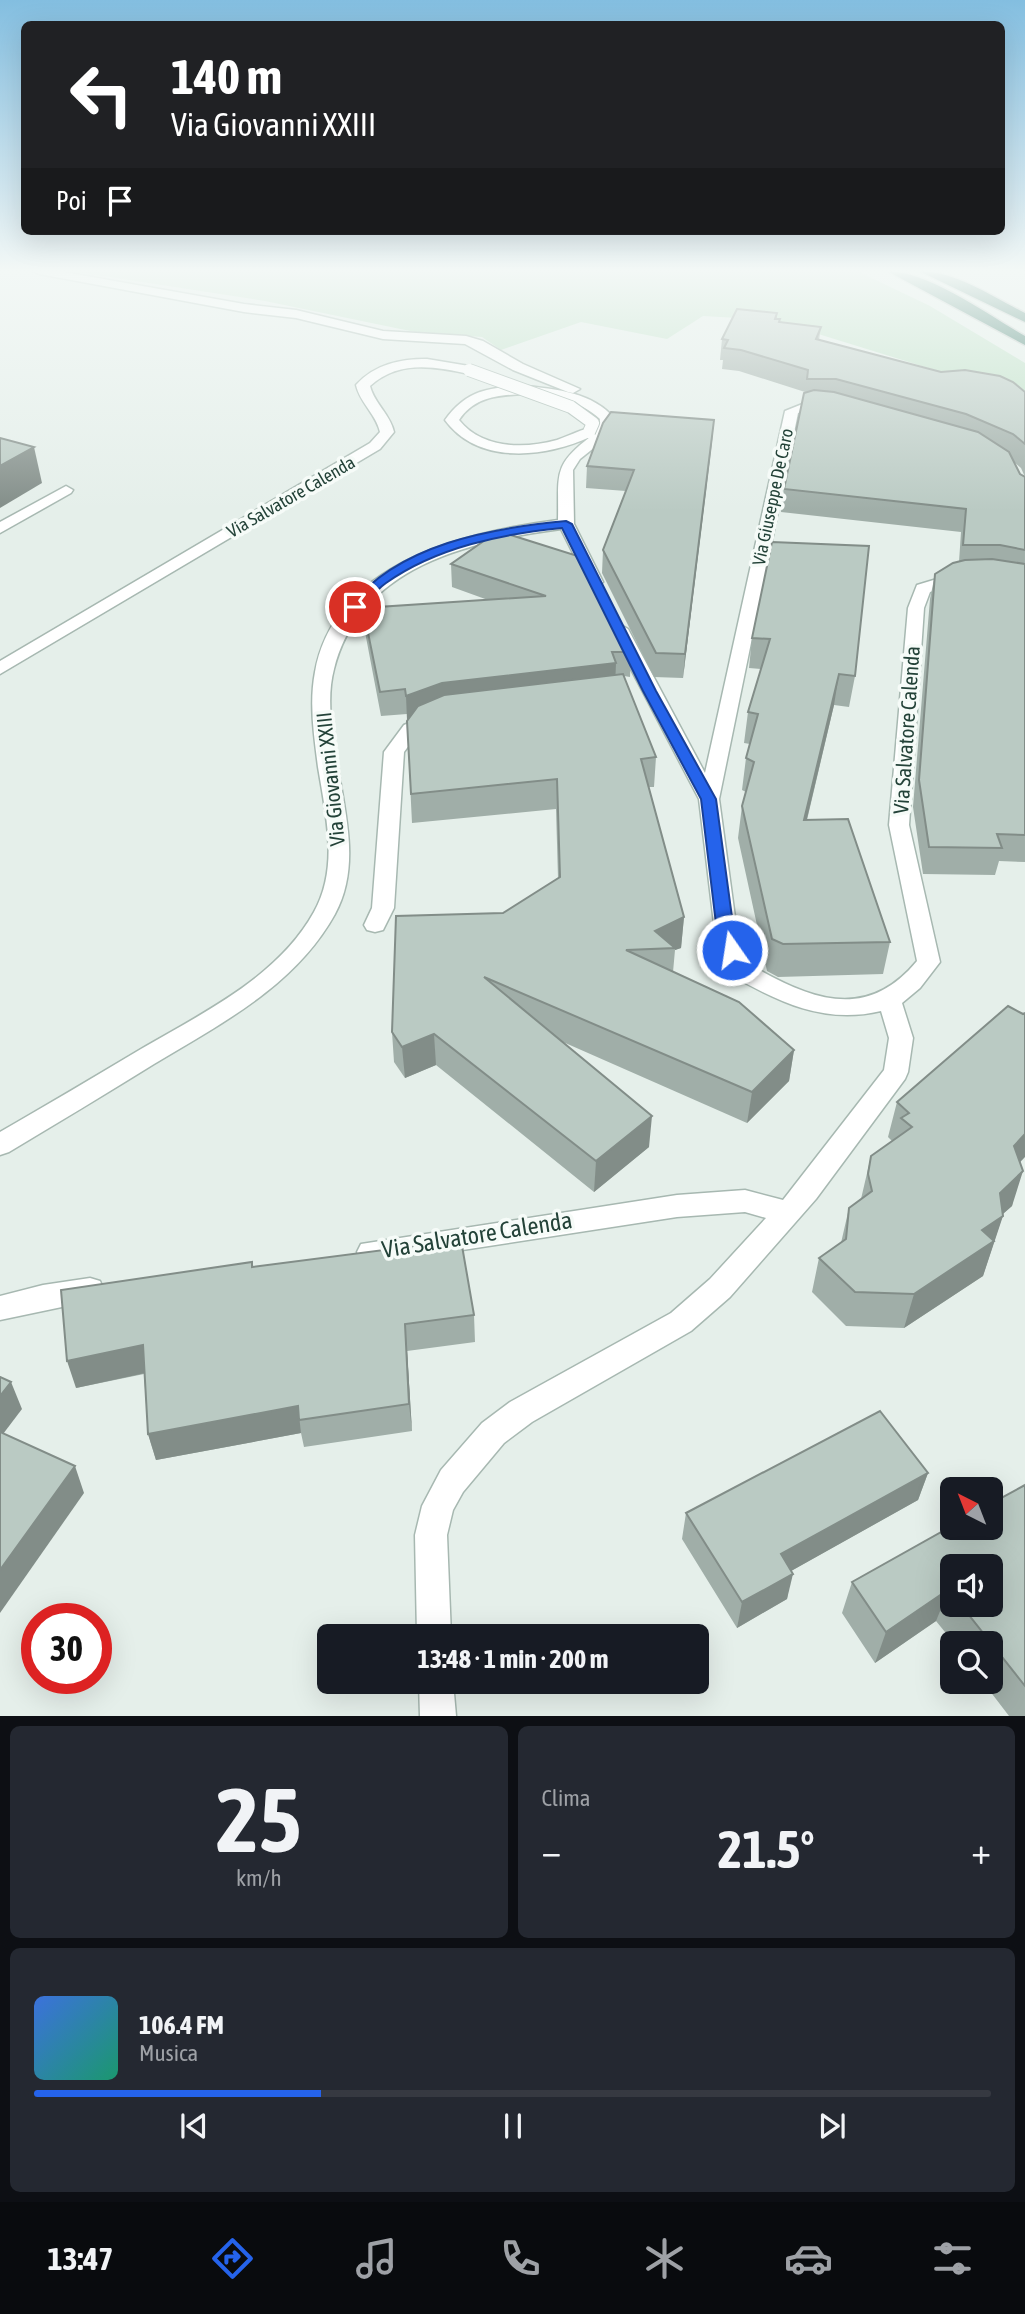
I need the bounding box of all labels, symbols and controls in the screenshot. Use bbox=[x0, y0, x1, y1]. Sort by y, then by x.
text: 140 m bbox=[171, 48, 282, 104]
icon: left bbox=[56, 49, 147, 140]
text: Via Giovanni XXIII bbox=[171, 106, 376, 143]
icon: arrive bbox=[101, 182, 139, 220]
text: Poi bbox=[56, 186, 87, 216]
street label: Via Giuseppe De Caro bbox=[748, 427, 797, 567]
street label: Via Salvatore Calenda bbox=[223, 451, 358, 542]
pin bbox=[325, 577, 385, 637]
icon: arrive bbox=[336, 588, 374, 626]
street label: Via Salvatore Calenda bbox=[888, 645, 924, 815]
street label: Via Giovanni XXIII bbox=[311, 711, 349, 847]
position arrow bbox=[695, 913, 769, 987]
street label: Via Salvatore Calenda bbox=[380, 1206, 574, 1263]
north arrow bbox=[940, 1477, 1003, 1540]
map controls bbox=[940, 1477, 1003, 1694]
button: sound bbox=[940, 1554, 1003, 1617]
speed limit sign: 30 bbox=[21, 1603, 112, 1694]
button: search bbox=[940, 1631, 1003, 1694]
text: 13:48 · 1 min · 200 m bbox=[418, 1644, 608, 1674]
text: 25 bbox=[216, 1767, 302, 1871]
text: Clima bbox=[542, 1785, 591, 1811]
text: 21.5° bbox=[718, 1819, 815, 1879]
text: − bbox=[542, 1829, 561, 1872]
text: + bbox=[971, 1829, 991, 1872]
text: km/h bbox=[236, 1865, 282, 1891]
text: 106.4 FM bbox=[139, 2010, 224, 2040]
text: Musica bbox=[139, 2040, 198, 2066]
icon: previous bbox=[175, 2107, 213, 2145]
icon: pause bbox=[494, 2107, 532, 2145]
icon: next bbox=[813, 2107, 851, 2145]
icon: directions bbox=[208, 2234, 257, 2283]
icon: music bbox=[352, 2234, 401, 2283]
icon: phone bbox=[496, 2234, 545, 2283]
icon: climate bbox=[640, 2234, 689, 2283]
icon: car bbox=[784, 2234, 833, 2283]
icon: filters bbox=[928, 2234, 977, 2283]
text: 13:47 bbox=[48, 2240, 113, 2277]

